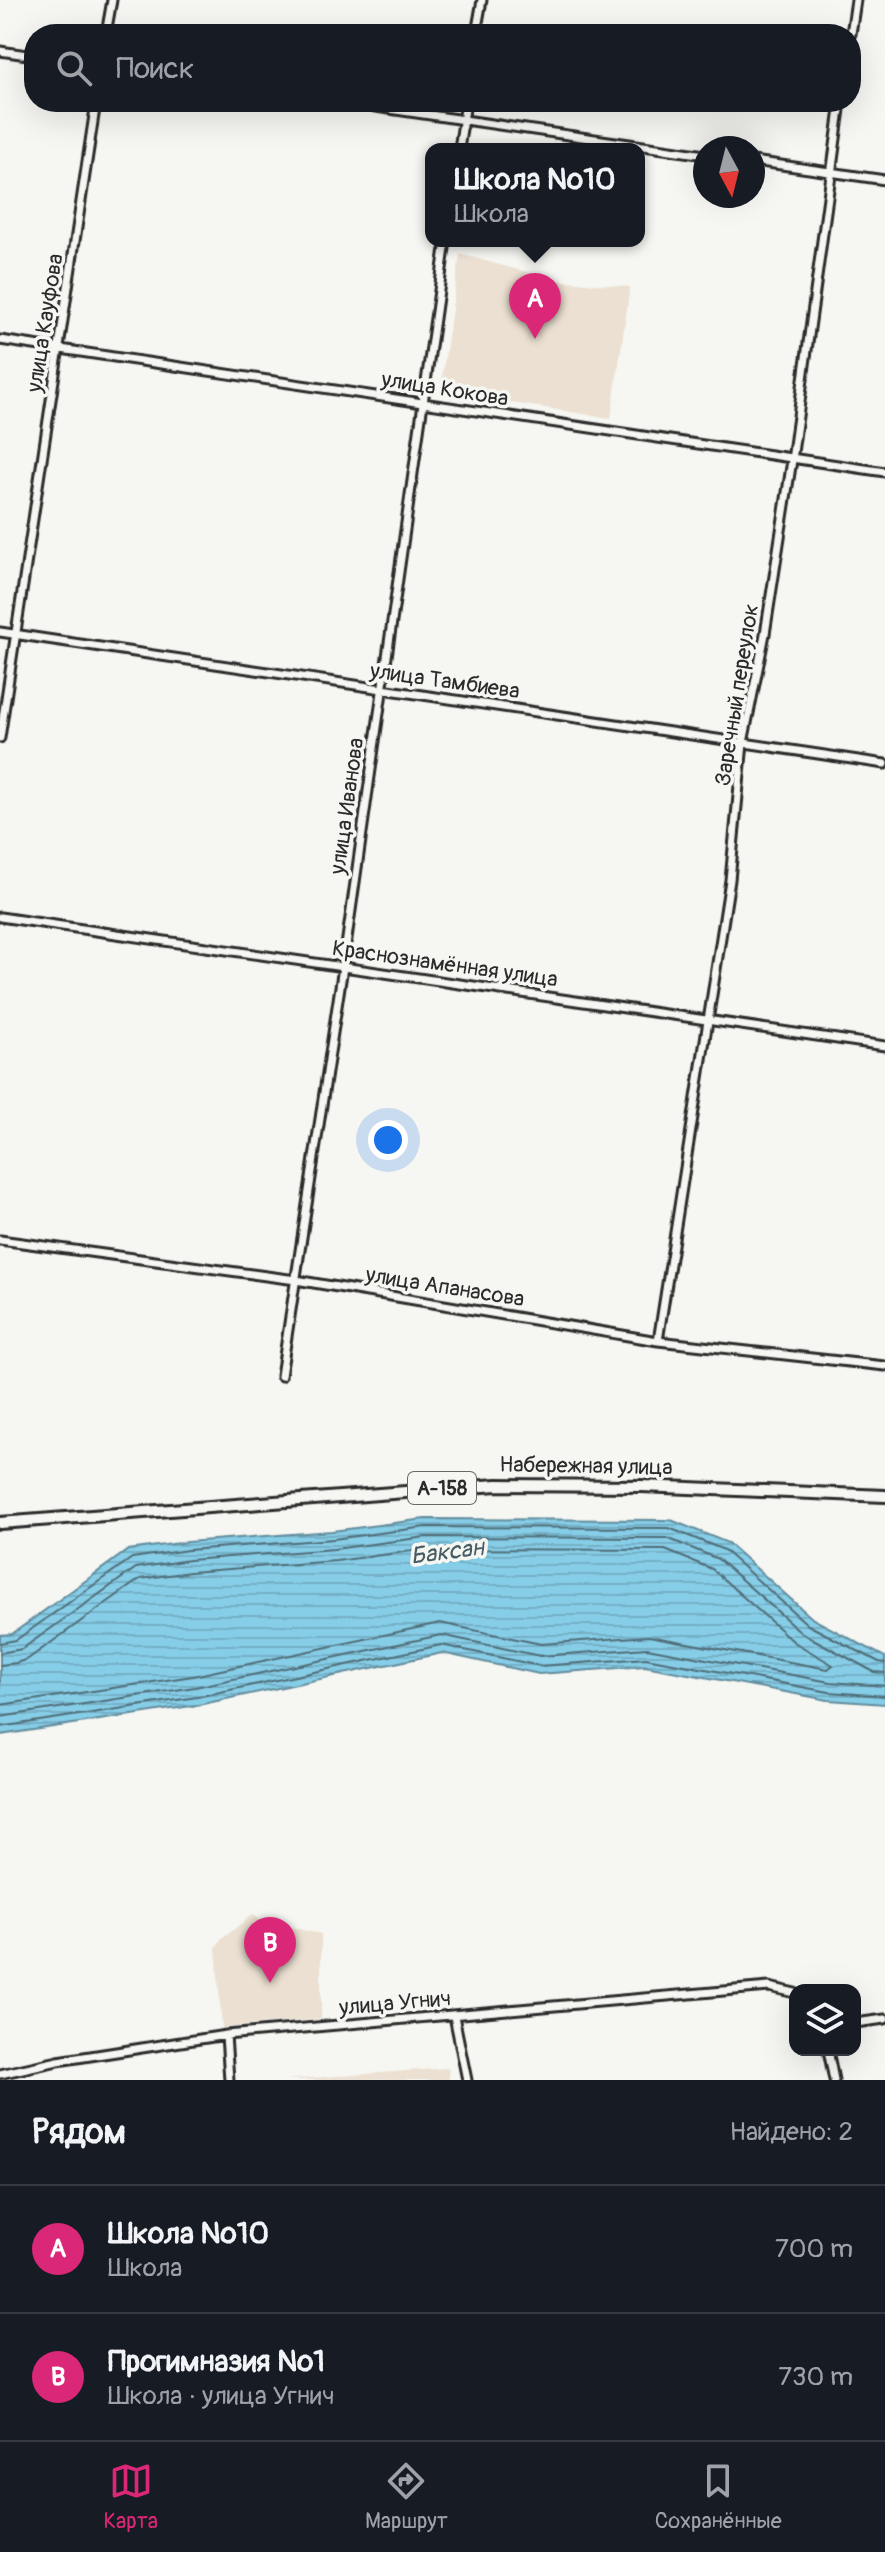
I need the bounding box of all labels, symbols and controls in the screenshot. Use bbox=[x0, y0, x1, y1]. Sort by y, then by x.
search box bbox=[24, 24, 861, 112]
icon: search bbox=[52, 46, 96, 90]
text: Поиск bbox=[116, 50, 194, 87]
north arrow bbox=[693, 136, 765, 208]
popup bbox=[425, 143, 645, 247]
text: Школа №10 bbox=[455, 161, 615, 198]
text: Школа bbox=[455, 198, 529, 230]
street label: улица Кауфова bbox=[20, 252, 70, 395]
pin: A bbox=[509, 273, 561, 339]
street label: улица Кокова bbox=[378, 365, 511, 413]
street label: Заречный переулок bbox=[709, 602, 765, 788]
street label: улица Тамбиева bbox=[367, 657, 522, 705]
street label: улица Иванова bbox=[323, 736, 370, 877]
street label: Краснознамённая улица bbox=[330, 934, 560, 994]
your location bbox=[368, 1120, 408, 1160]
street label: улица Апанасова bbox=[363, 1260, 526, 1313]
street label: Набережная улица bbox=[499, 1450, 673, 1482]
road number: А-158 bbox=[408, 1472, 476, 1504]
water label: Баксан bbox=[409, 1533, 487, 1571]
pin: B bbox=[244, 1917, 296, 1983]
street label: улица Угнич bbox=[337, 1984, 452, 2022]
map controls bbox=[789, 1984, 861, 2056]
button: layers bbox=[789, 1984, 861, 2056]
text: Рядом bbox=[32, 2111, 126, 2154]
text: Найдено: 2 bbox=[729, 2116, 853, 2148]
text: Школа №10 bbox=[108, 2215, 269, 2252]
text: A bbox=[50, 2233, 66, 2265]
text: 700 m bbox=[775, 2233, 853, 2265]
text: Школа bbox=[108, 2252, 182, 2284]
text: Прогимназия №1 bbox=[108, 2343, 325, 2380]
text: B bbox=[51, 2361, 65, 2393]
text: 730 m bbox=[778, 2361, 853, 2393]
text: Школа · улица Угнич bbox=[108, 2380, 335, 2412]
tab: Карта bbox=[103, 2459, 158, 2535]
tab: Маршрут bbox=[365, 2459, 448, 2535]
tab: Сохранённые bbox=[655, 2459, 782, 2535]

